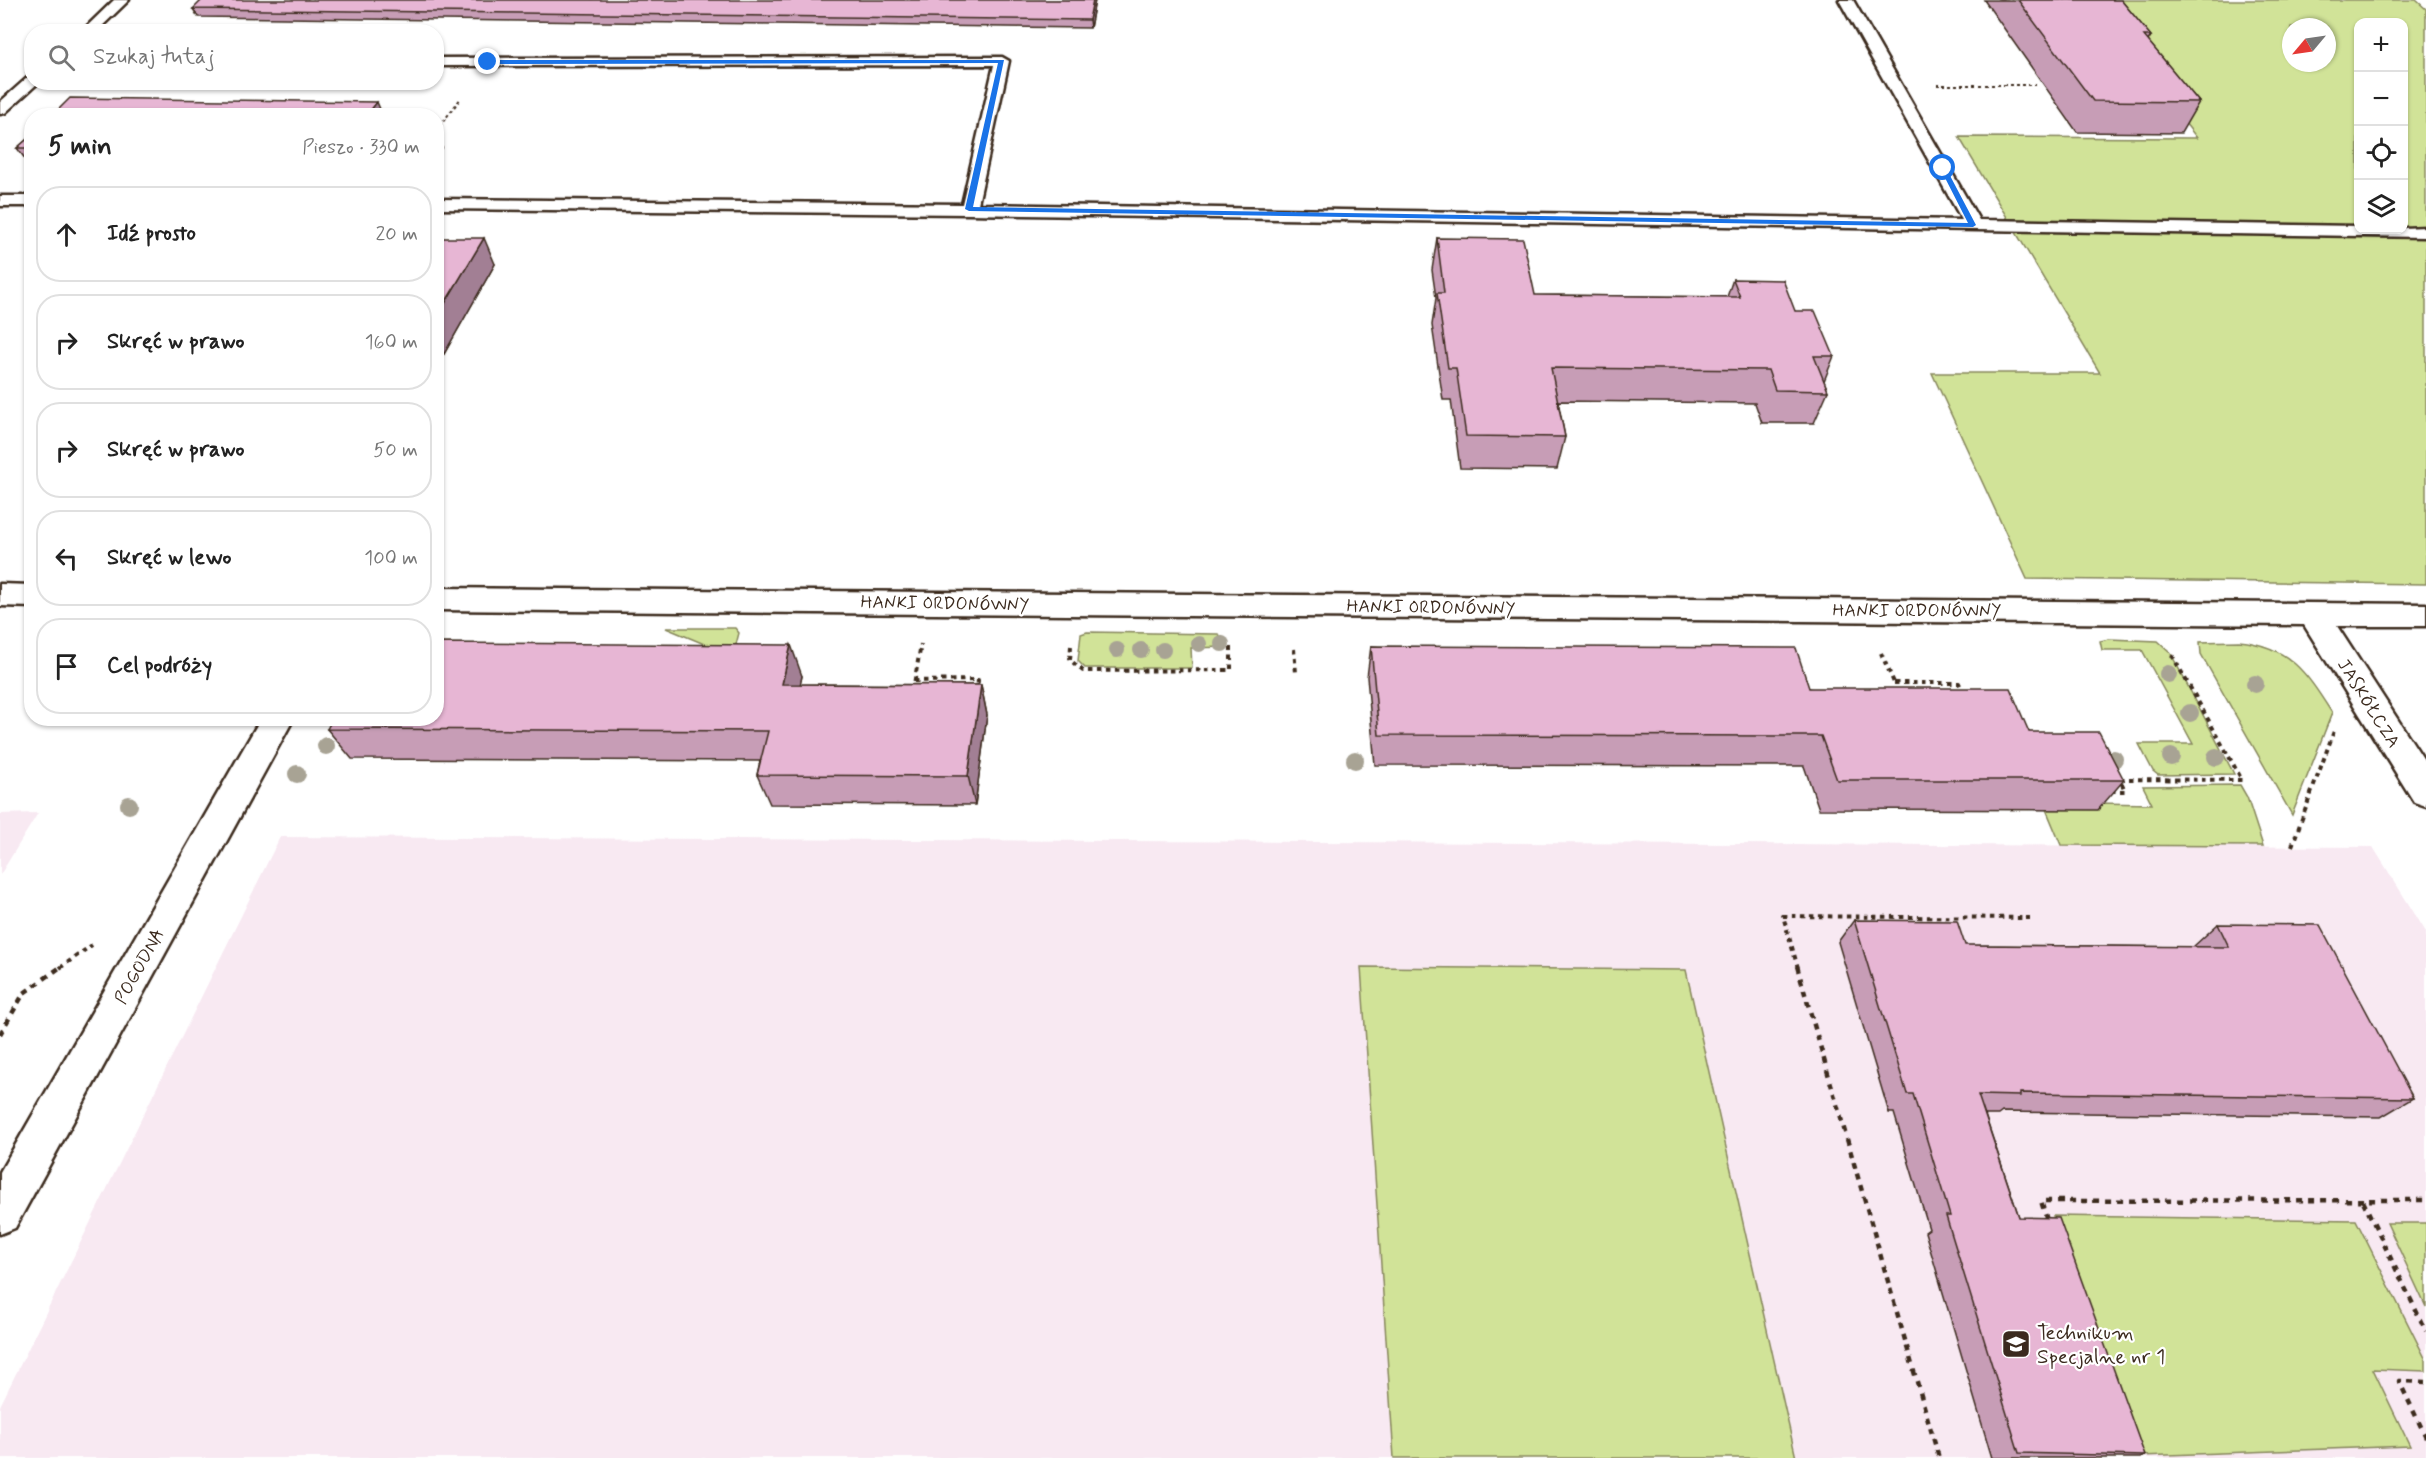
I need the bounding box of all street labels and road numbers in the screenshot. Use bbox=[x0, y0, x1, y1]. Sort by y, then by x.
street label: HANKI ORDONÓWNY bbox=[860, 591, 1030, 617]
street label: HANKI ORDONÓWNY bbox=[1346, 595, 1516, 621]
street label: HANKI ORDONÓWNY bbox=[1833, 599, 2001, 623]
street label: JASKÓŁCZA bbox=[2331, 654, 2405, 753]
street label: POGODNA bbox=[109, 924, 170, 1009]

